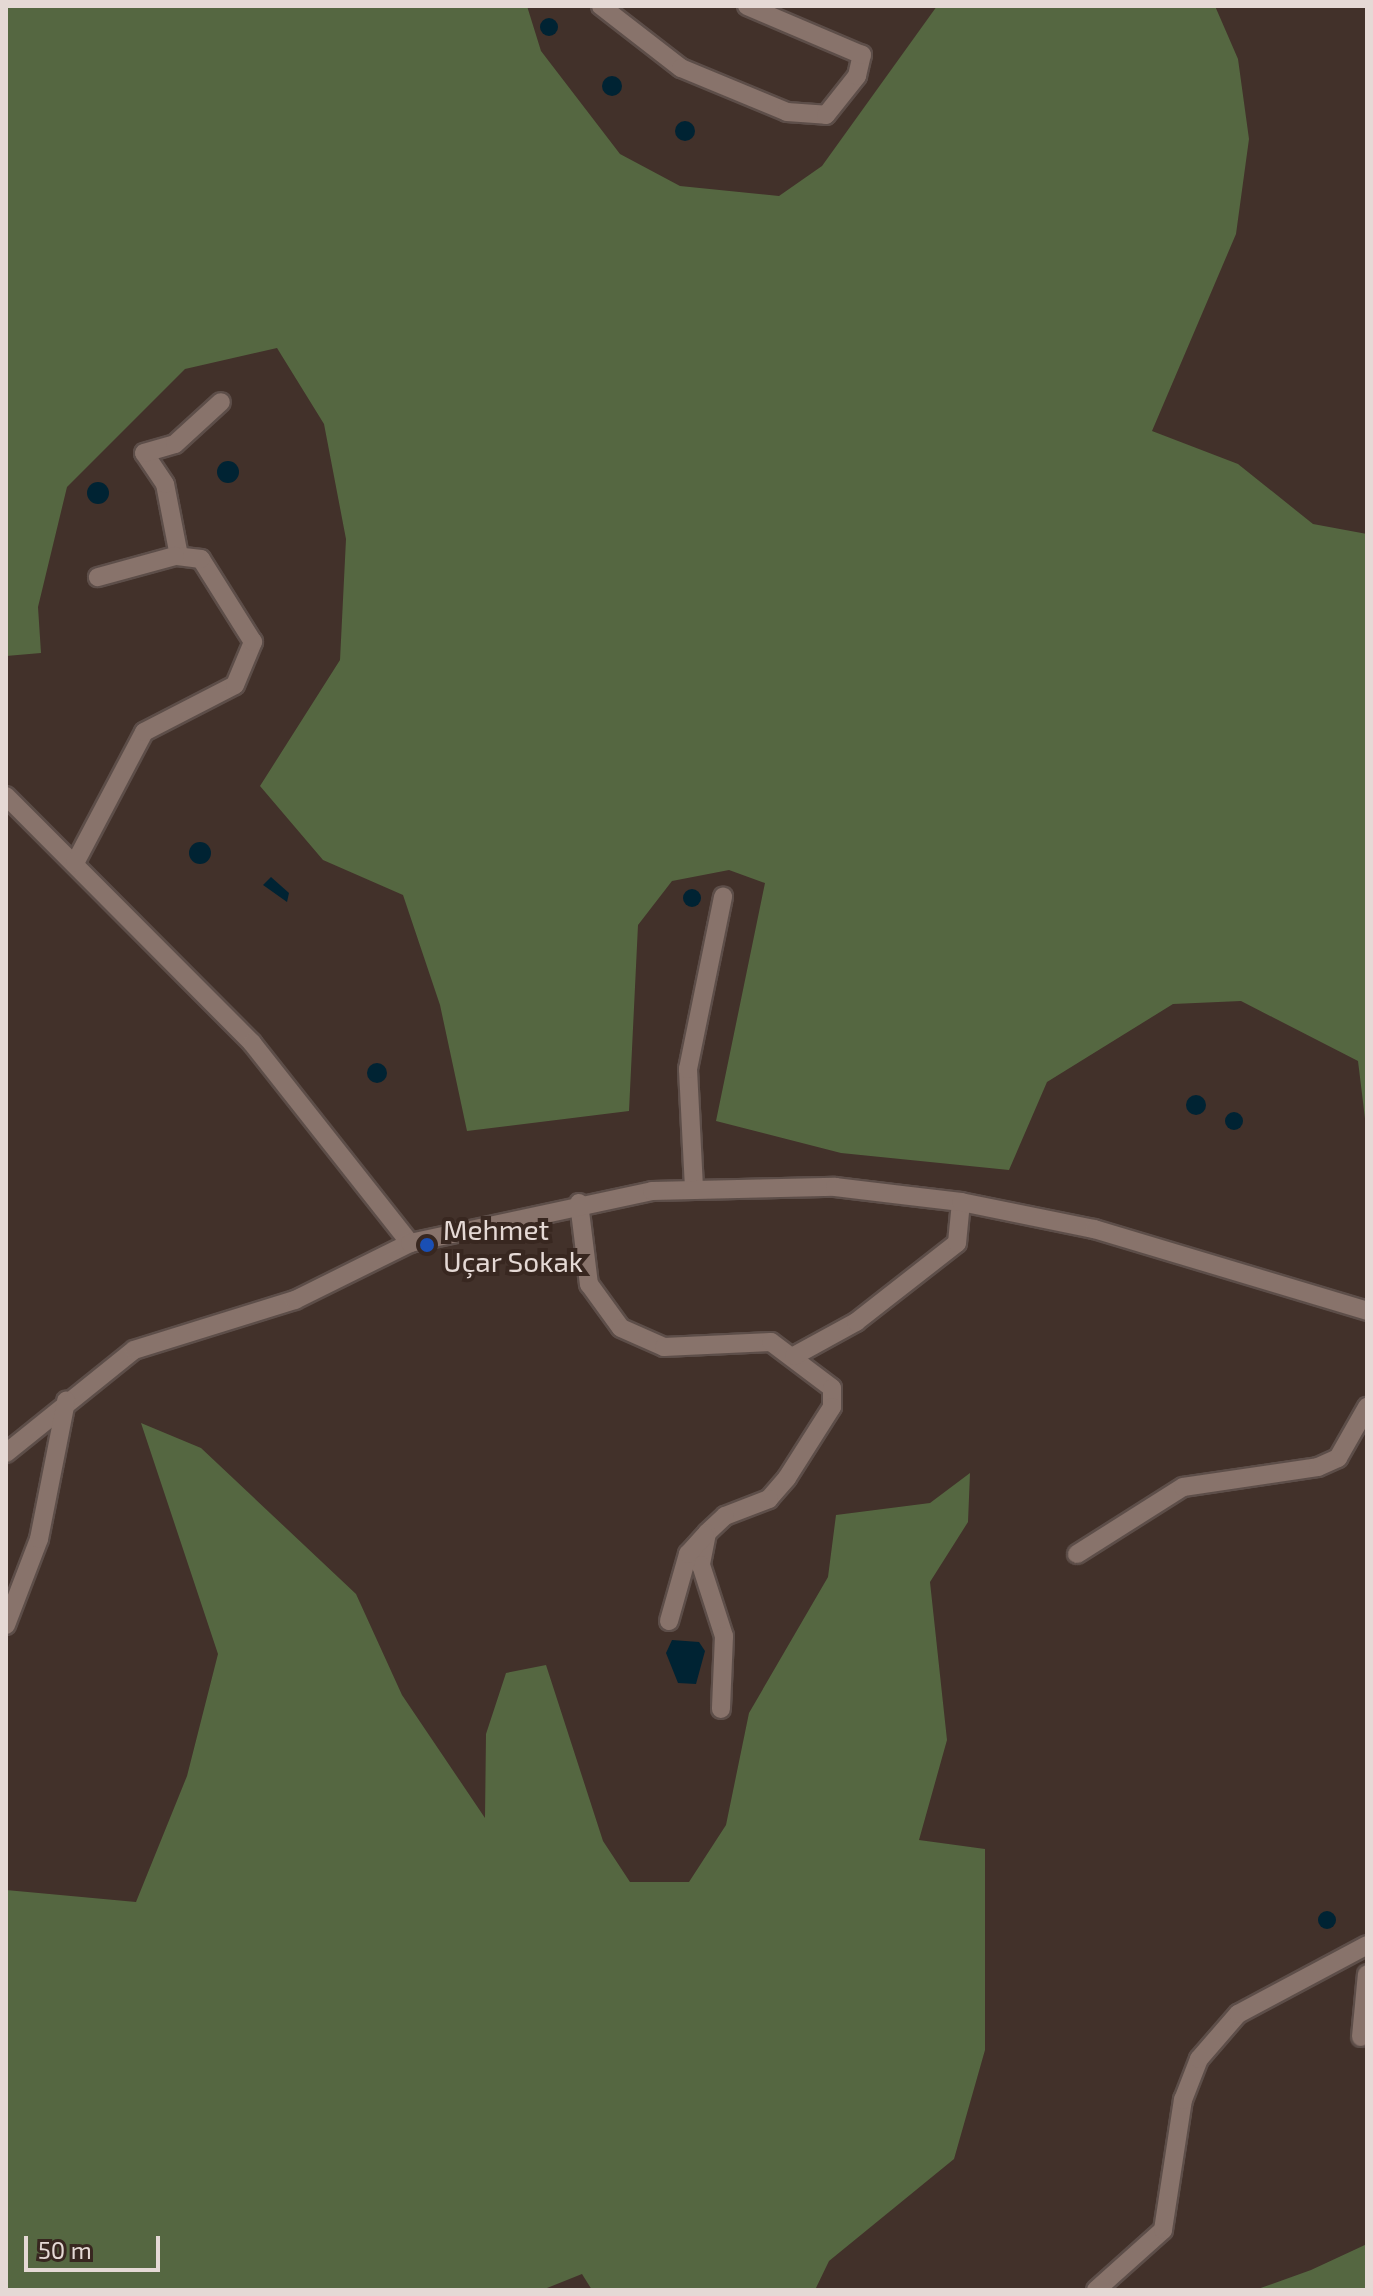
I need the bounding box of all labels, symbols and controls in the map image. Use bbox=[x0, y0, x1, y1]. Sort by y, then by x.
place label: Mehmet Uçar Sokak bbox=[443, 1212, 584, 1278]
marker: Mehmet Uçar Sokak bbox=[418, 1236, 436, 1254]
scale bar bbox=[28, 2220, 164, 2270]
text: 50 m bbox=[38, 2235, 92, 2264]

